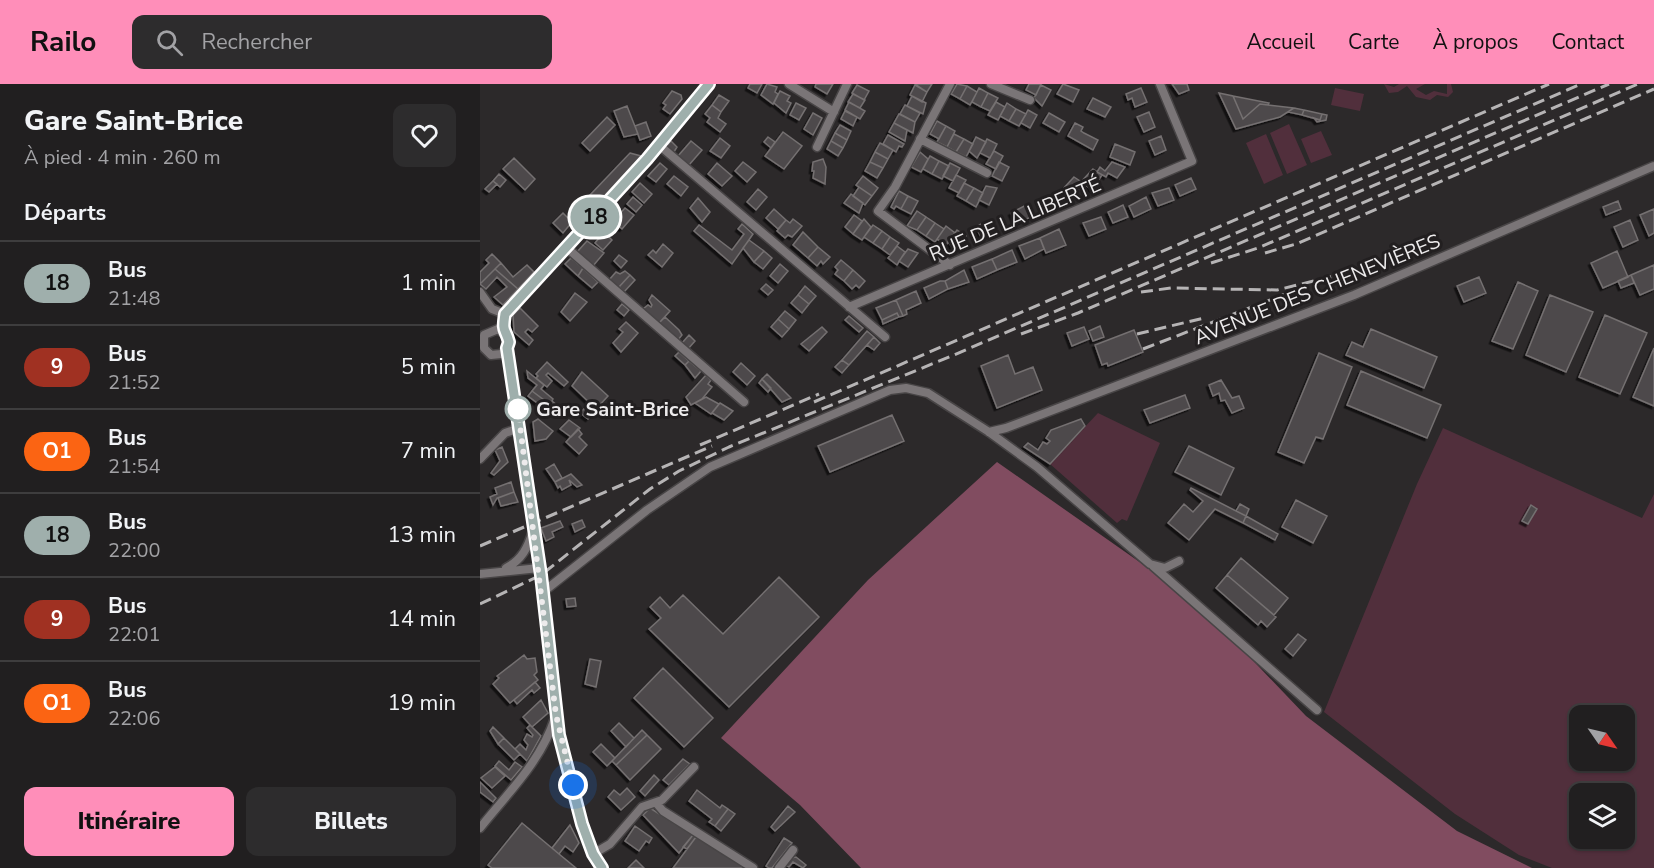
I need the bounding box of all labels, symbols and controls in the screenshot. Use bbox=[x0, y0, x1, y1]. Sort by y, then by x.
search box bbox=[132, 15, 552, 69]
text: Railo bbox=[30, 23, 96, 61]
icon: search bbox=[153, 26, 186, 59]
text: Rechercher bbox=[201, 27, 312, 57]
text: Accueil bbox=[1246, 28, 1315, 56]
text: Carte bbox=[1348, 28, 1399, 56]
text: À propos bbox=[1432, 28, 1518, 56]
text: Contact bbox=[1551, 28, 1624, 56]
text: Gare Saint-Brice bbox=[24, 102, 243, 140]
button: heart bbox=[393, 104, 456, 167]
text: À pied · 4 min · 260 m bbox=[24, 144, 221, 171]
street label: RUE DE LA LIBERTÉ bbox=[925, 171, 1105, 268]
text: Départs bbox=[24, 198, 106, 228]
line badge: 18 bbox=[568, 198, 622, 236]
text: 18 bbox=[582, 203, 608, 231]
street label: AVENUE DES CHENEVIÈRES bbox=[1190, 228, 1444, 351]
text: Bus bbox=[108, 255, 147, 285]
text: 1 min bbox=[401, 268, 456, 298]
text: 18 bbox=[44, 269, 70, 297]
text: 21:48 bbox=[108, 285, 161, 312]
text: Bus bbox=[108, 339, 147, 369]
text: 5 min bbox=[401, 352, 456, 382]
text: 9 bbox=[51, 353, 63, 381]
text: 21:52 bbox=[108, 369, 161, 396]
marker: Gare Saint-Brice bbox=[505, 396, 531, 422]
place label: Gare Saint-Brice bbox=[536, 396, 689, 423]
text: Bus bbox=[108, 423, 147, 453]
text: 7 min bbox=[401, 436, 456, 466]
text: O1 bbox=[42, 437, 72, 465]
text: 21:54 bbox=[108, 453, 161, 480]
text: Bus bbox=[108, 507, 147, 537]
text: 13 min bbox=[388, 520, 456, 550]
text: 18 bbox=[44, 521, 70, 549]
text: 22:00 bbox=[108, 537, 161, 564]
text: Bus bbox=[108, 591, 147, 621]
text: 14 min bbox=[388, 604, 456, 634]
text: 9 bbox=[51, 605, 63, 633]
text: 22:01 bbox=[108, 621, 161, 648]
text: Bus bbox=[108, 675, 147, 705]
text: 19 min bbox=[388, 688, 456, 718]
text: O1 bbox=[42, 689, 72, 717]
text: 22:06 bbox=[108, 705, 161, 732]
north arrow bbox=[1569, 705, 1635, 771]
map controls bbox=[1569, 705, 1635, 849]
your location bbox=[558, 770, 588, 800]
button: layers bbox=[1569, 783, 1635, 849]
button: Itinéraire bbox=[24, 787, 234, 856]
button: Billets bbox=[246, 787, 456, 856]

